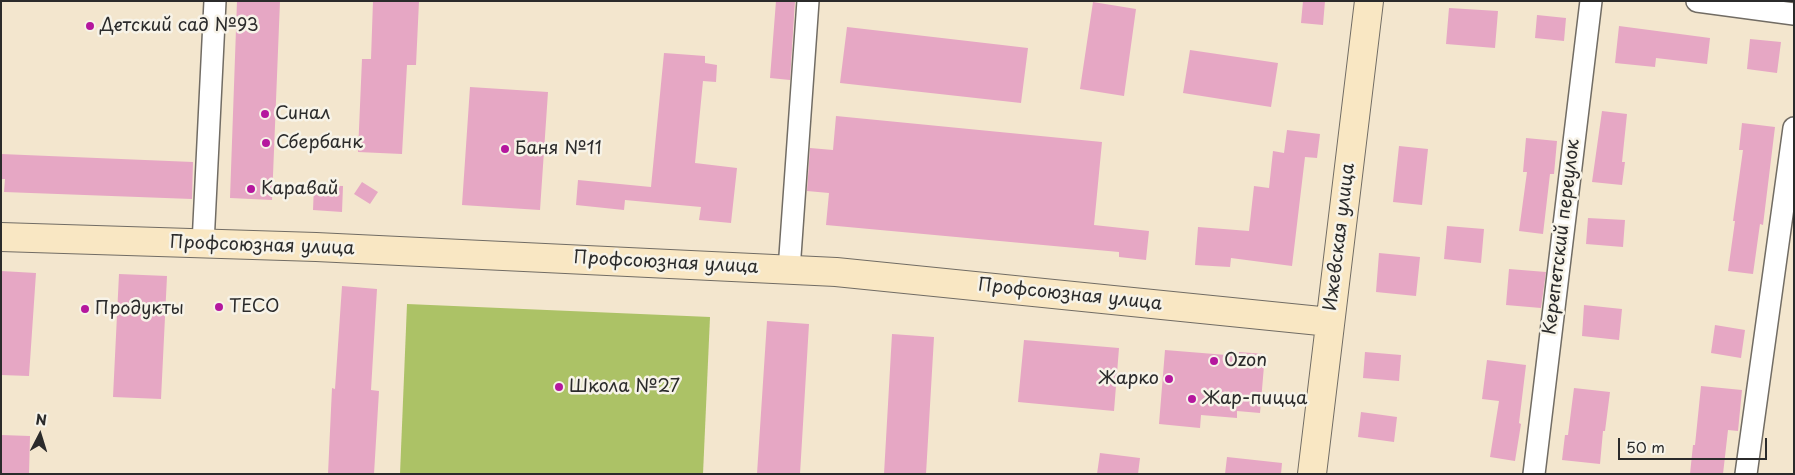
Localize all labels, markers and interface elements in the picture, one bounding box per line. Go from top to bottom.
place label: Детский сад №93 [100,15,259,37]
marker: Детский сад №93 [84,20,96,32]
place label: Синал [275,103,330,125]
marker: Синал [259,108,271,120]
place label: Сбербанк [276,132,363,154]
marker: Сбербанк [260,137,272,149]
place label: Баня №11 [515,138,602,160]
street label: Керепетский переулок [1539,138,1585,336]
marker: Баня №11 [499,143,511,155]
street label: Ижевская улица [1320,162,1360,312]
place label: Каравай [261,178,338,200]
marker: Каравай [245,183,257,195]
street label: Профсоюзная улица [169,232,355,260]
street label: Профсоюзная улица [573,247,759,279]
street label: Профсоюзная улица [977,275,1163,315]
place label: ТЕСО [229,296,279,318]
place label: Продукты [95,298,184,320]
marker: ТЕСО [213,301,225,313]
marker: Продукты [79,303,91,315]
place label: Ozon [1224,350,1267,372]
marker: Ozon [1208,355,1220,367]
place label: Жарко [1098,368,1159,390]
marker: Жарко [1163,373,1175,385]
place label: Школа №27 [569,376,680,398]
marker: Школа №27 [553,381,565,393]
place label: Жар-пицца [1202,388,1307,410]
marker: Жар-пицца [1186,393,1198,405]
text: N [35,409,48,431]
north arrow [15,410,65,460]
scale bar [1620,428,1769,460]
text: 50 m [1626,435,1665,458]

